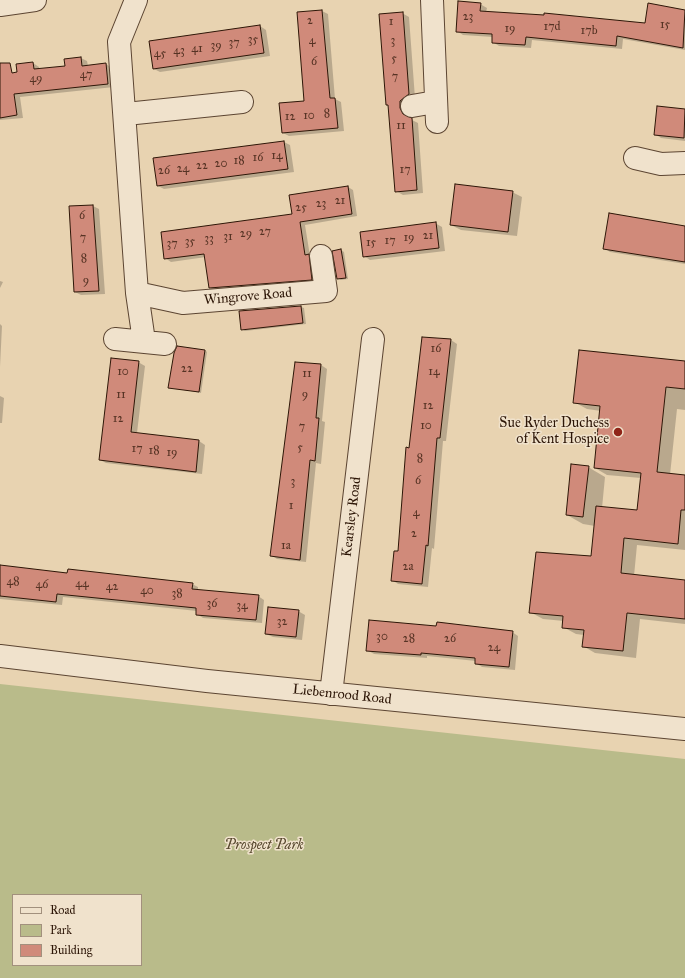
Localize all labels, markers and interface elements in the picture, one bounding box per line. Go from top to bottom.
house number: 23 [463,10,473,24]
house number: 2 [307,14,313,28]
house number: 1 [389,15,393,29]
house number: 15 [660,18,670,32]
house number: 17d [543,20,561,34]
house number: 19 [504,22,516,36]
house number: 17b [581,24,597,38]
house number: 35 [248,33,258,47]
house number: 4 [309,34,315,48]
house number: 3 [391,34,395,48]
house number: 37 [228,36,240,50]
house number: 39 [210,39,222,53]
house number: 41 [191,42,203,56]
house number: 43 [173,44,185,58]
house number: 45 [154,47,166,61]
house number: 5 [391,52,397,66]
house number: 6 [311,55,317,69]
house number: 47 [80,68,92,82]
house number: 7 [392,70,398,84]
house number: 49 [29,72,43,86]
house number: 8 [324,107,330,121]
house number: 10 [303,109,315,123]
house number: 12 [285,110,295,124]
house number: 11 [396,119,406,133]
house number: 14 [271,149,283,163]
house number: 16 [253,151,263,165]
house number: 18 [233,154,245,168]
house number: 20 [215,157,227,171]
house number: 22 [196,159,208,173]
house number: 24 [177,162,189,176]
house number: 17 [399,163,411,177]
house number: 26 [158,164,170,178]
house number: 21 [335,194,345,208]
house number: 23 [316,197,326,211]
house number: 25 [295,201,307,215]
house number: 6 [79,209,85,223]
house number: 27 [259,225,271,239]
house number: 29 [240,227,252,241]
house number: 21 [423,229,433,243]
house number: 31 [223,230,233,244]
house number: 7 [80,231,86,245]
house number: 19 [403,231,415,245]
house number: 33 [204,232,214,246]
house number: 17 [384,234,396,248]
house number: 35 [185,235,195,249]
house number: 15 [366,236,376,250]
house number: 37 [166,237,178,251]
house number: 8 [81,252,87,266]
house number: 9 [83,274,89,288]
street label: Wingrove Road [203,285,293,309]
house number: 16 [431,342,441,356]
house number: 22 [181,362,193,376]
house number: 10 [117,365,129,379]
house number: 14 [428,365,440,379]
house number: 11 [302,367,312,381]
house number: 11 [116,388,126,402]
house number: 9 [302,388,308,402]
house number: 12 [423,399,433,413]
house number: 12 [113,412,123,426]
place label: Sue Ryder Duchess of Kent Hospice [499,416,609,448]
house number: 10 [420,419,432,433]
house number: 7 [299,420,305,434]
marker: Sue Ryder Duchess of Kent Hospice [612,426,624,438]
house number: 5 [297,441,303,455]
house number: 17 [131,442,143,456]
house number: 18 [148,444,160,458]
house number: 19 [166,446,178,460]
house number: 8 [417,452,423,466]
house number: 6 [415,474,421,488]
house number: 3 [291,475,295,489]
street label: Kearsley Road [339,476,365,558]
house number: 1 [289,499,293,513]
house number: 4 [413,506,419,520]
house number: 2 [411,527,417,541]
house number: 1a [281,539,291,553]
house number: 2a [403,560,413,574]
house number: 48 [6,575,20,589]
house number: 44 [75,577,89,591]
house number: 46 [36,578,48,592]
house number: 42 [106,580,118,594]
house number: 40 [140,584,154,598]
house number: 38 [171,587,183,601]
house number: 36 [207,597,217,611]
house number: 34 [236,599,248,613]
house number: 32 [277,615,287,629]
house number: 30 [376,630,388,644]
house number: 28 [403,632,415,646]
house number: 26 [444,632,456,646]
house number: 24 [488,641,500,655]
street label: Liebenrood Road [292,681,392,709]
park label: Prospect Park [224,838,304,854]
legend [12,894,142,966]
text: Road [50,903,76,917]
text: Park [50,923,72,937]
text: Building [50,943,92,957]

